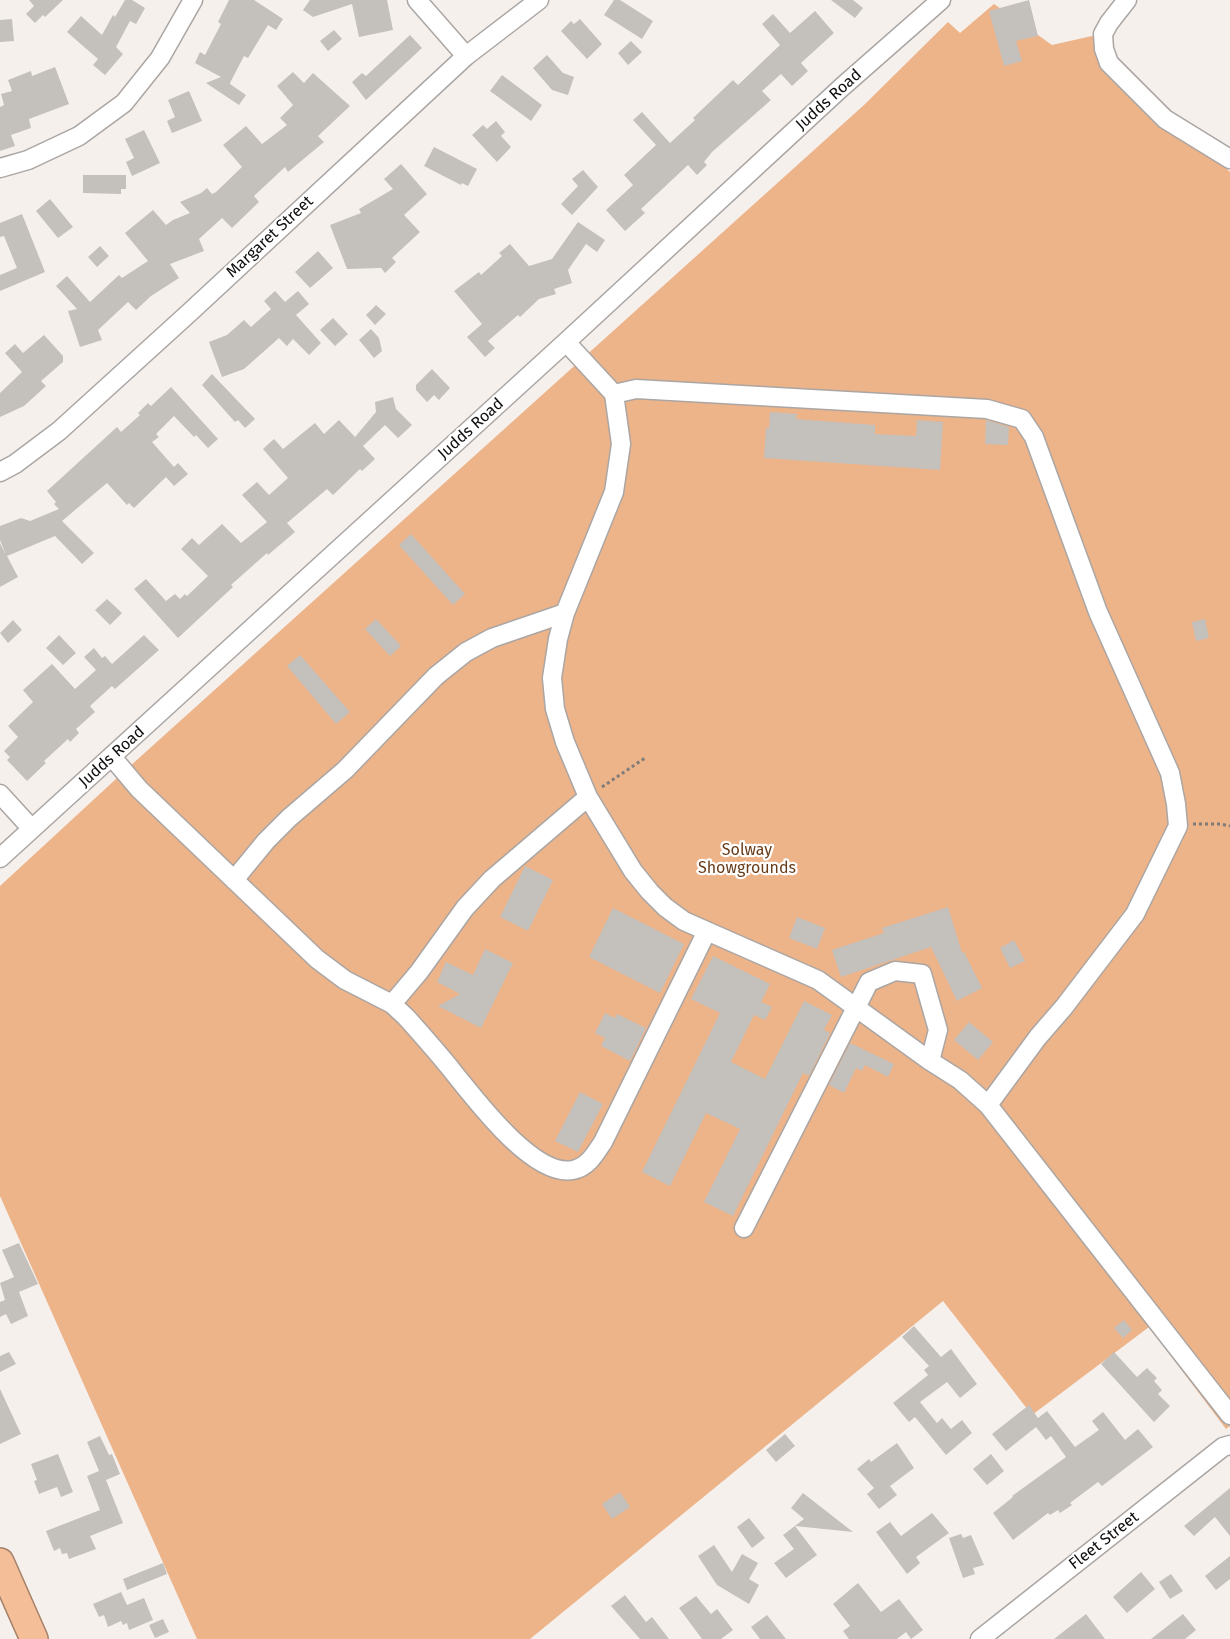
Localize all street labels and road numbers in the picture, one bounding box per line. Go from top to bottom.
street label: Judds Road [792,65,866,135]
street label: Margaret Street [223,192,317,282]
street label: Judds Road [434,394,508,464]
street label: Judds Road [75,722,149,792]
street label: Fleet Street [1065,1508,1143,1574]

